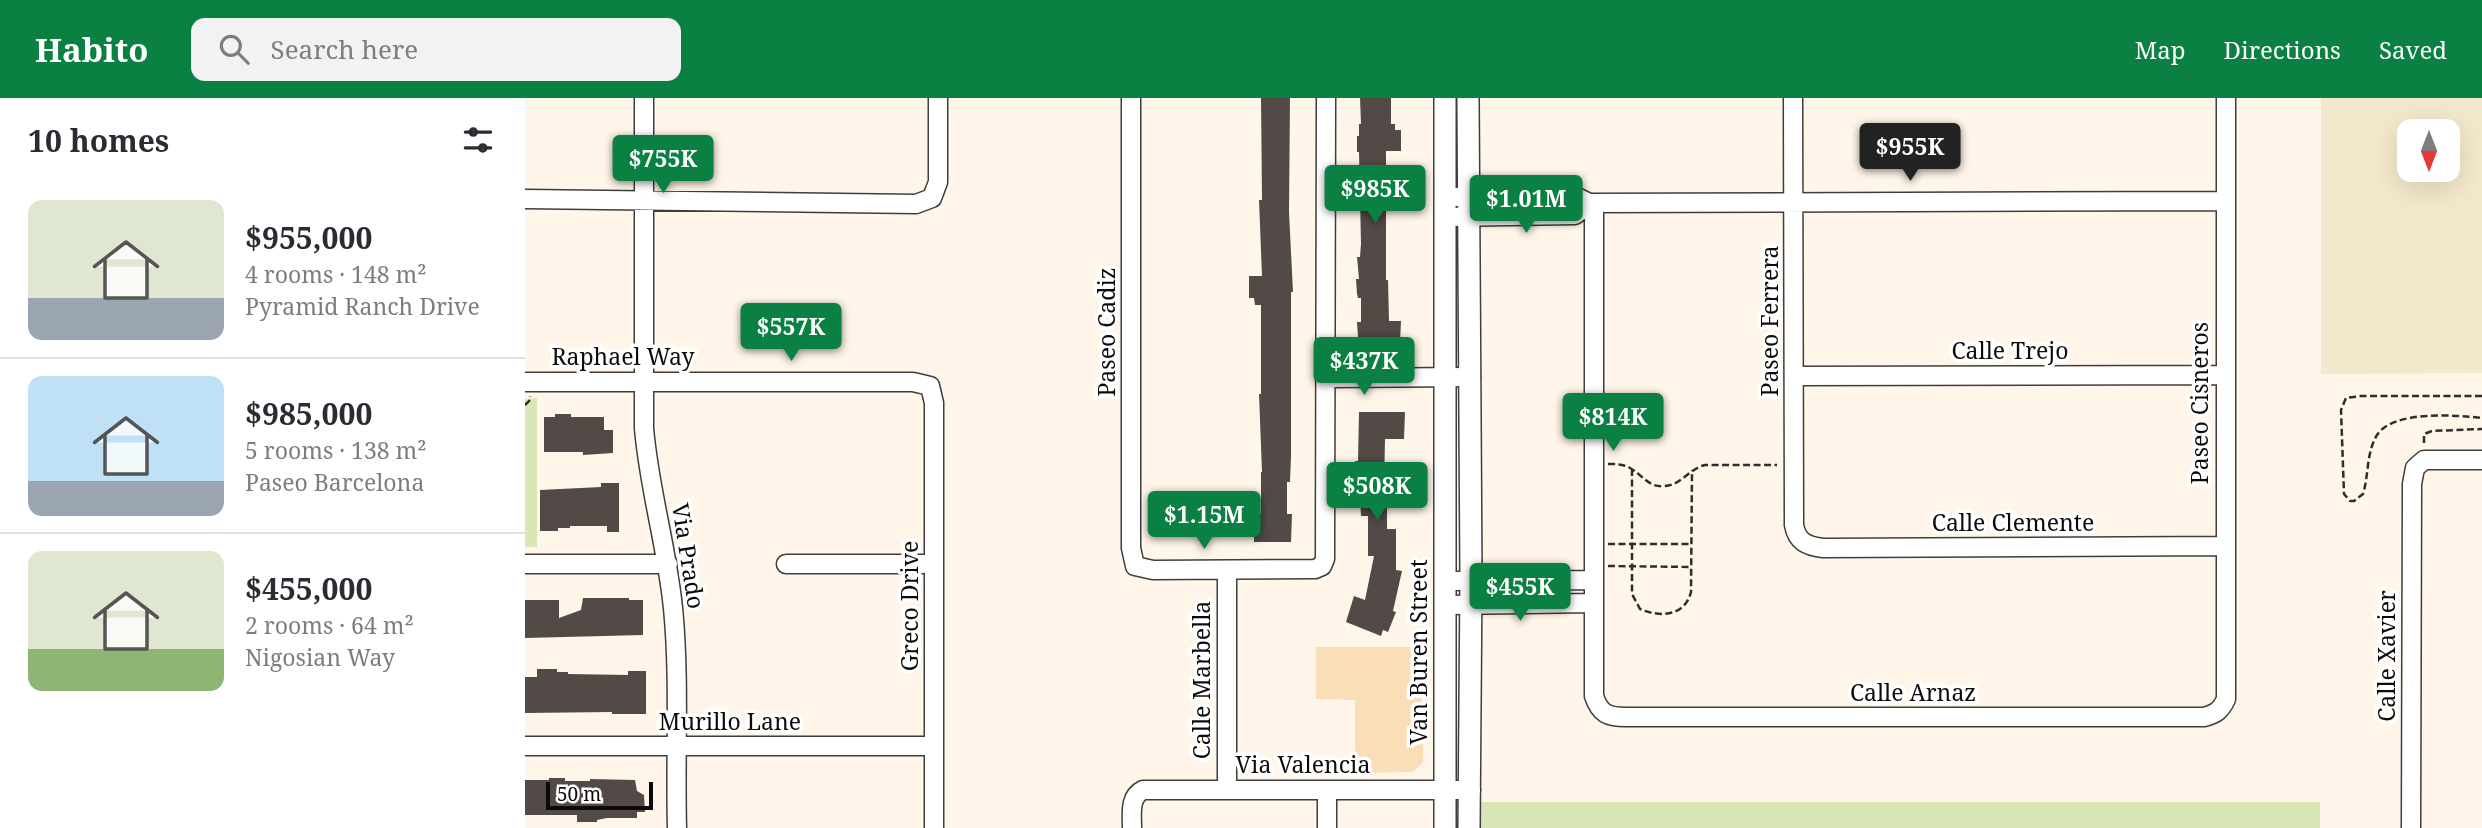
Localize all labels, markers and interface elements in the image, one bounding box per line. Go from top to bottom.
search box [191,18,681,81]
text: Habito [35,27,149,72]
icon: search [215,30,253,68]
text: Search here [271,31,418,67]
text: Map [2135,33,2186,66]
text: Directions [2224,33,2341,66]
text: Saved [2379,33,2447,66]
north arrow [2397,119,2461,182]
map controls [2397,119,2460,182]
text: 10 homes [28,120,169,161]
icon: filters [459,121,497,159]
pin: $955K [1861,123,1959,183]
text: $955K [1876,130,1944,162]
pin: $755K [614,136,712,195]
text: $755K [629,142,697,174]
pin: $985K [1326,166,1424,225]
text: $985K [1341,172,1409,204]
pin: $1.01M [1469,176,1583,235]
text: $1.01M [1486,182,1566,214]
text: $955,000 [245,217,372,258]
icon: home [84,228,168,312]
street label: Paseo Ferrera [1753,245,1785,397]
text: 4 rooms · 148 m² [245,258,427,290]
street label: Paseo Cadiz [1090,267,1122,397]
text: Pyramid Ranch Drive [245,290,480,322]
pin: $557K [742,303,840,363]
text: $557K [757,310,825,342]
street label: Paseo Cisneros [2183,322,2215,484]
street label: Calle Trejo [1951,334,2069,366]
pin: $437K [1315,338,1413,397]
street label: Raphael Way [551,340,695,372]
text: $437K [1330,344,1398,376]
text: $985,000 [245,393,372,434]
pin: $814K [1564,394,1662,453]
text: $814K [1579,400,1647,432]
icon: home [84,404,168,488]
text: 5 rooms · 138 m² [245,434,427,466]
pin: $508K [1328,462,1426,522]
text: Paseo Barcelona [245,466,424,498]
text: $508K [1343,469,1411,501]
pin: $1.15M [1147,491,1261,551]
text: $1.15M [1164,498,1244,530]
street label: Via Prado [665,501,713,611]
street label: Calle Clemente [1932,506,2094,538]
street label: Greco Drive [893,541,925,671]
street label: Van Buren Street [1402,559,1434,745]
pin: $455K [1471,564,1569,623]
text: $455,000 [245,568,372,609]
text: $455K [1486,570,1554,602]
icon: home [84,579,168,663]
street label: Calle Xavier [2370,590,2402,722]
street label: Calle Marbella [1185,601,1217,759]
text: 2 rooms · 64 m² [245,609,414,641]
text: Nigosian Way [245,641,395,673]
street label: Calle Arnaz [1850,676,1976,708]
street label: Murillo Lane [659,705,801,737]
street label: Via Valencia [1236,748,1370,780]
scale bar [546,779,653,811]
text: 50 m [557,781,601,807]

